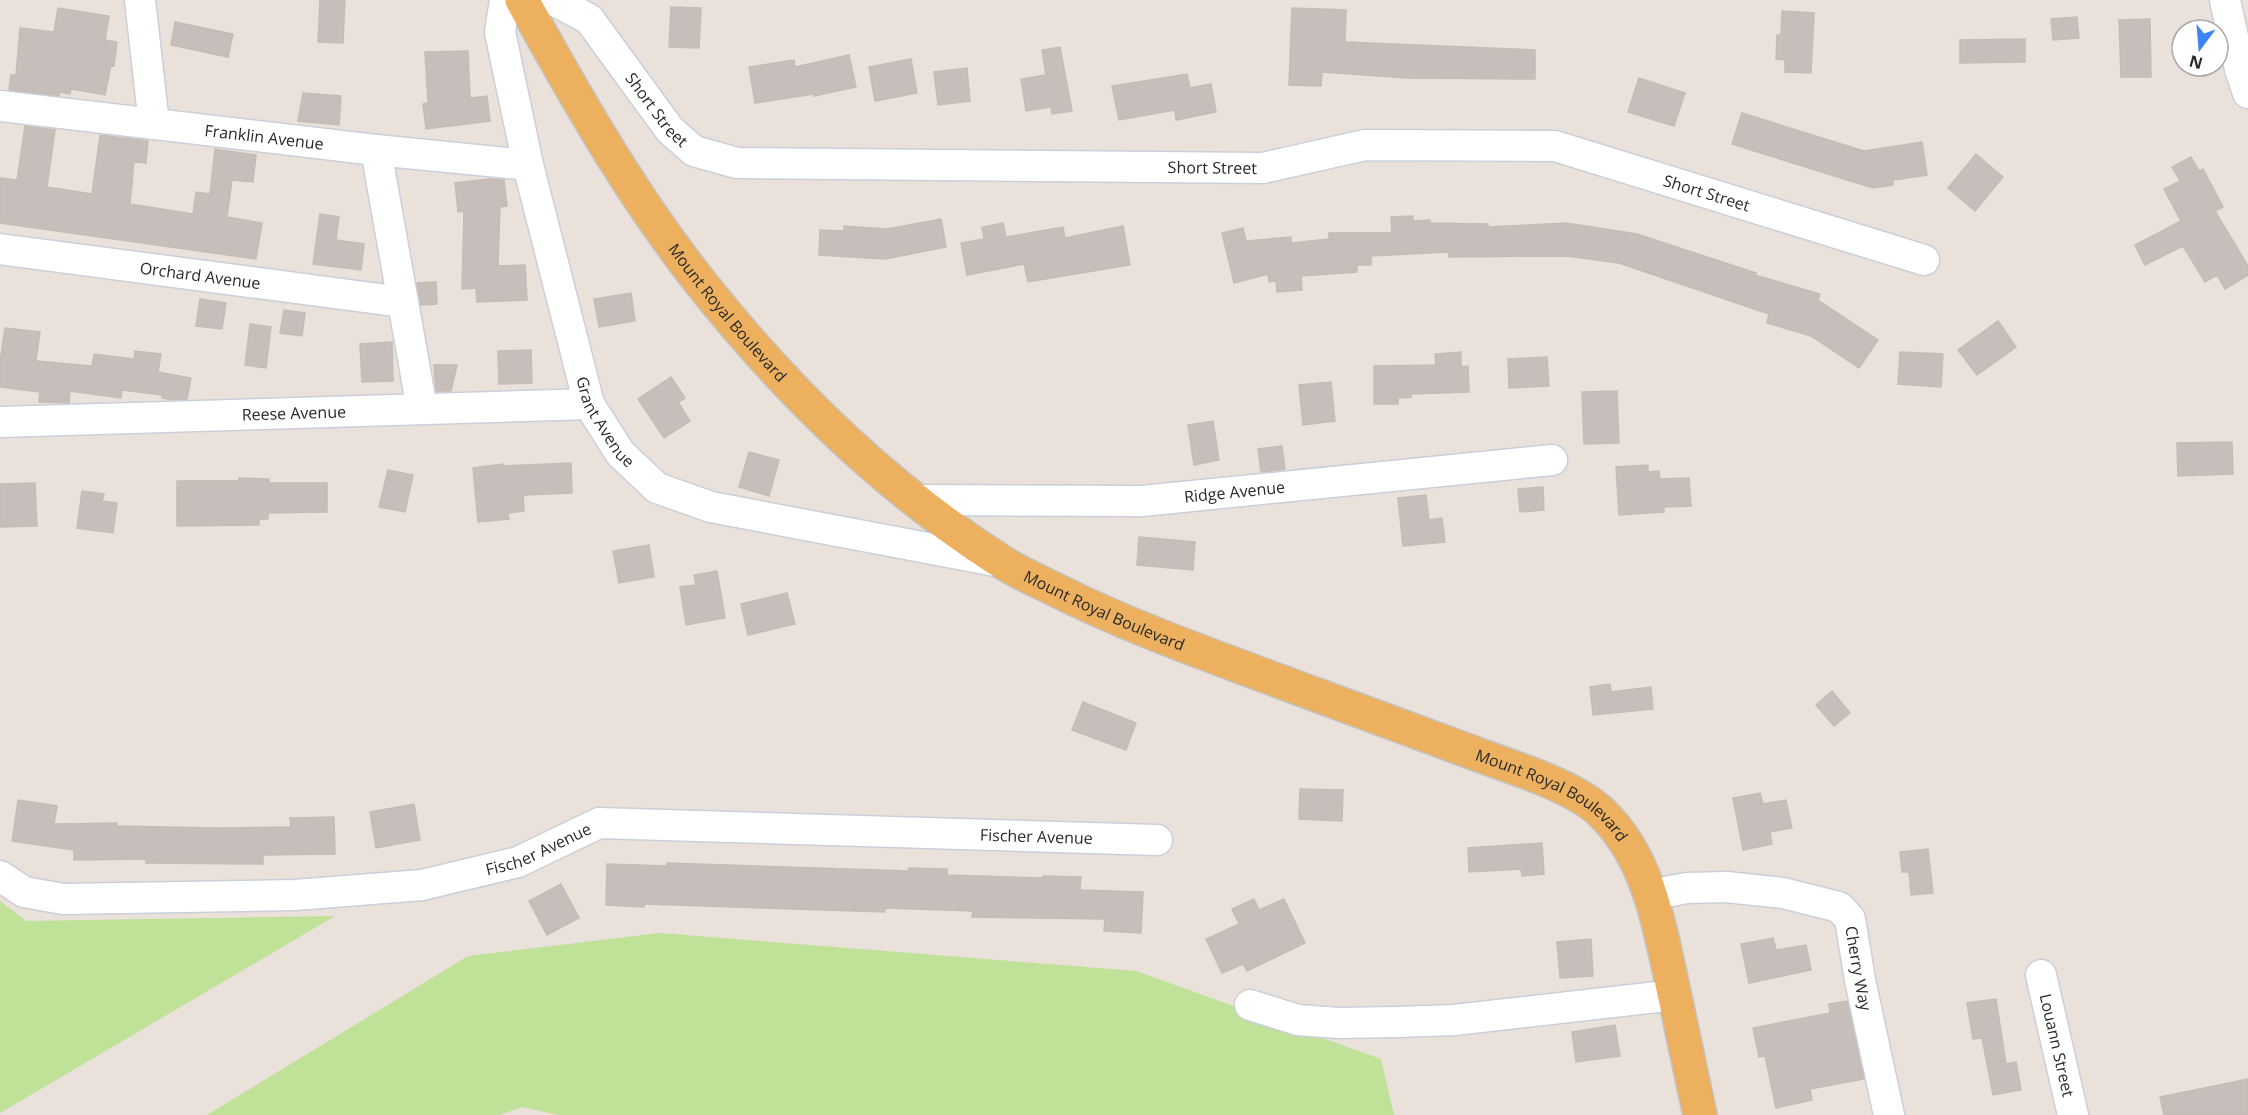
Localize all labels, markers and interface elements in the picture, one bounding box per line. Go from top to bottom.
north arrow [2170,18,2230,78]
text: N [2187,50,2205,75]
street label: Short Street [621,68,693,152]
street label: Franklin Avenue [203,119,325,155]
street label: Short Street [1168,156,1257,179]
street label: Short Street [1661,169,1753,217]
street label: Mount Royal Boulevard [663,239,792,387]
street label: Orchard Avenue [139,257,262,294]
street label: Grant Avenue [571,374,639,472]
street label: Reese Avenue [241,400,346,426]
street label: Ridge Avenue [1183,476,1286,508]
street label: Mount Royal Boulevard [1020,565,1188,656]
street label: Mount Royal Boulevard [1473,744,1633,846]
street label: Fischer Avenue [483,817,595,880]
street label: Fischer Avenue [980,824,1093,849]
street label: Cherry Way [1840,924,1877,1014]
street label: Louann Street [2035,991,2080,1099]

